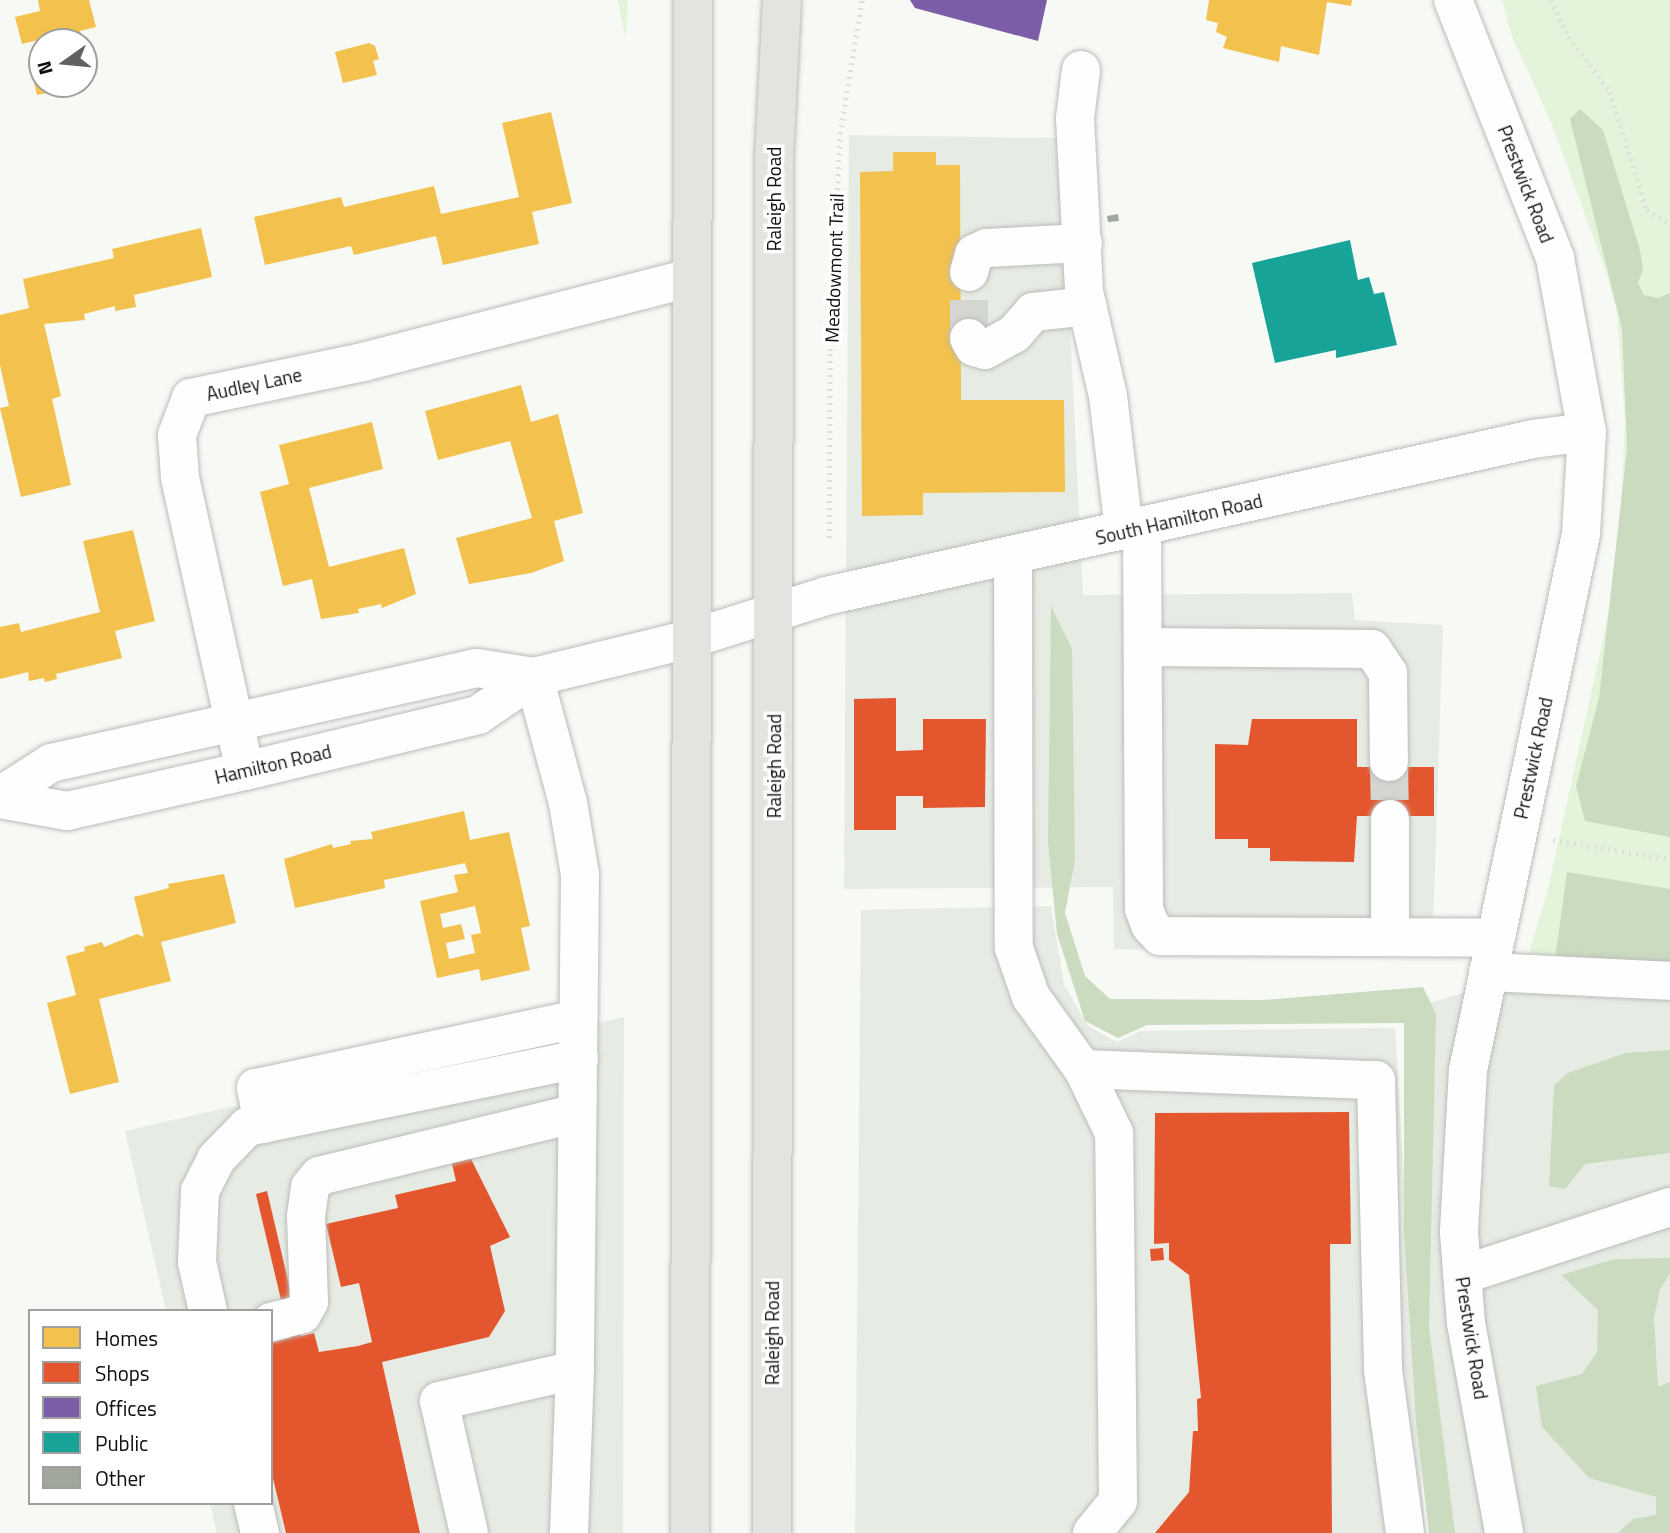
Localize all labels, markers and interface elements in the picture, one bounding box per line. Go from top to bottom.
north arrow [28,28,98,98]
text: N [28,58,60,78]
street label: Prestwick Road [1493,122,1559,246]
street label: Raleigh Road [763,147,785,251]
street label: Meadowmont Trail [820,193,848,343]
street label: Audley Lane [204,363,304,405]
street label: South Hamilton Road [1093,489,1265,549]
street label: Prestwick Road [1509,695,1557,821]
street label: Raleigh Road [763,714,785,818]
street label: Hamilton Road [212,740,334,788]
street label: Prestwick Road [1451,1275,1493,1401]
street label: Raleigh Road [761,1281,783,1385]
legend [28,1309,273,1505]
text: Homes [95,1322,158,1354]
text: Shops [95,1357,150,1389]
text: Offices [95,1392,157,1424]
text: Public [95,1427,148,1459]
text: Other [95,1462,145,1494]

